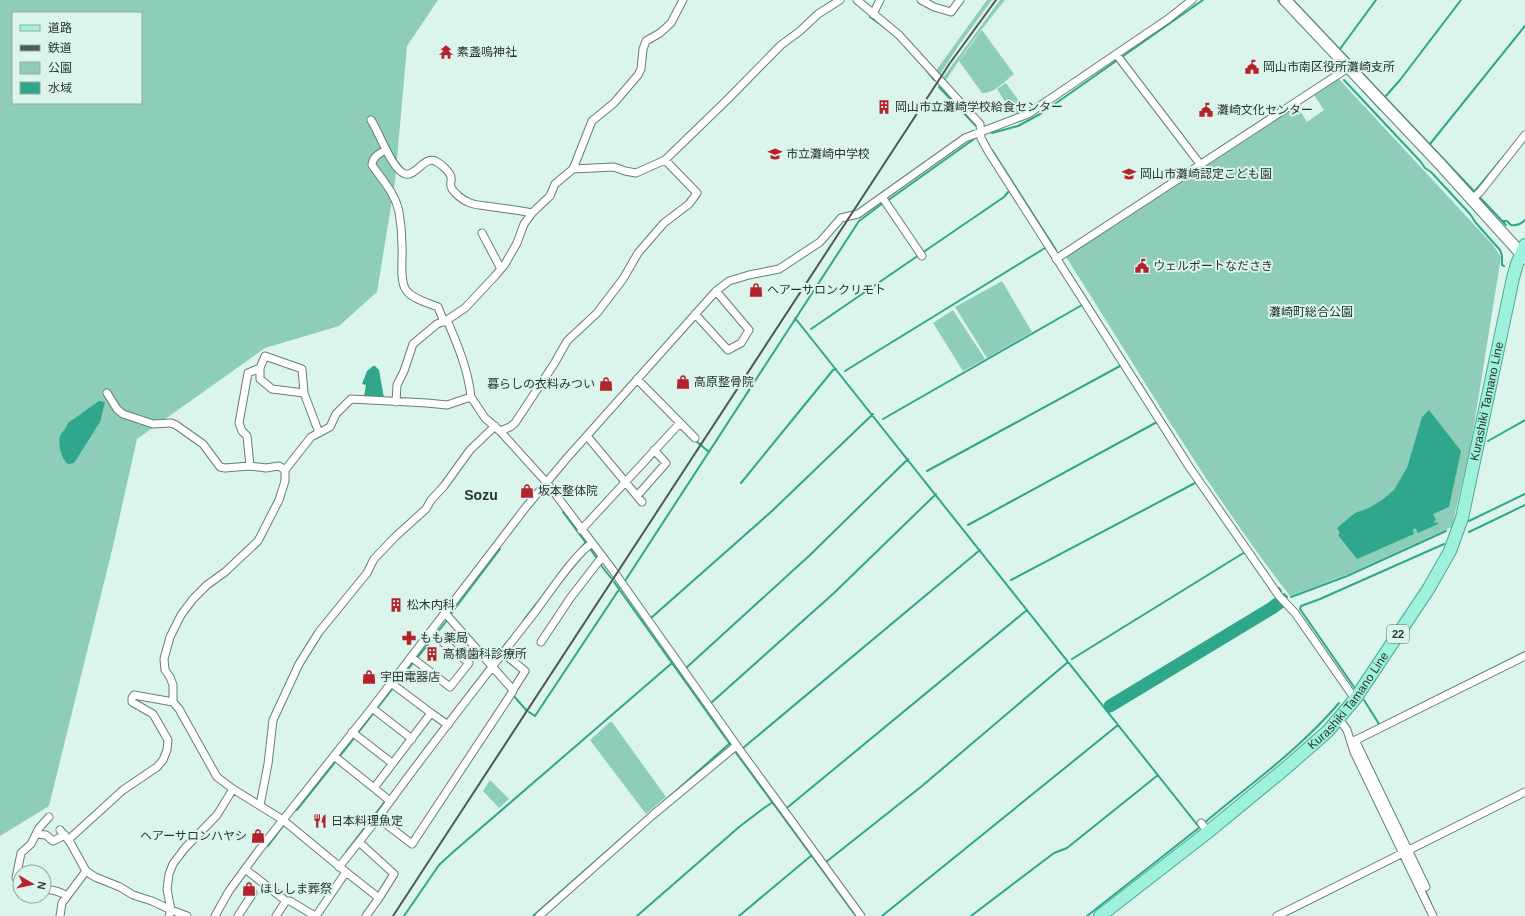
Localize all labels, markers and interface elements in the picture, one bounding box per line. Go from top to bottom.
legend [12,12,142,104]
text: 道路 [48,21,72,35]
text: 鉄道 [48,41,72,55]
temple icon: 素盞嗚神社 [438,44,454,60]
place label: 素盞嗚神社 [457,45,517,59]
public building icon: 岡山市南区役所灘崎支所 [1244,59,1260,75]
place label: 岡山市南区役所灘崎支所 [1263,60,1395,74]
text: 公園 [48,61,72,75]
text: 水域 [48,81,72,95]
building icon: 岡山市立灘崎学校給食センター [876,99,892,115]
place label: 岡山市立灘崎学校給食センター [895,100,1063,114]
public building icon: 灘崎文化センター [1198,102,1214,118]
place label: 灘崎文化センター [1217,103,1313,117]
school or university icon: 市立灘崎中学校 [767,146,783,162]
place label: 市立灘崎中学校 [786,147,870,161]
school or university icon: 岡山市灘崎認定こども園 [1121,166,1137,182]
place label: 岡山市灘崎認定こども園 [1140,167,1272,181]
public building icon: ウェルポートなださき [1134,258,1150,274]
place label: ウェルポートなださき [1153,259,1273,273]
shop icon: ヘアーサロンクリモト [748,282,764,298]
place label: ヘアーサロンクリモト [767,283,886,297]
park label: 灘崎町総合公園 [1269,305,1353,319]
street label: Kurashiki Tamano Line [1467,340,1506,462]
shop icon: 高原整骨院 [675,374,691,390]
place label: 高原整骨院 [694,375,754,389]
shop icon: 暮らしの衣料みつい [598,376,614,392]
place label: 暮らしの衣料みつい [487,377,595,391]
shop icon: 坂本整体院 [519,483,535,499]
place label: 坂本整体院 [538,484,598,498]
district label: Sozu [464,487,498,503]
building icon: 松木内科 [388,597,404,613]
place label: 松木内科 [407,598,455,612]
road number: 22 [1387,625,1409,643]
pharmacy icon: もも薬局 [401,630,417,646]
place label: もも薬局 [420,631,468,645]
building icon: 高橋歯科診療所 [424,646,440,662]
place label: 高橋歯科診療所 [443,647,527,661]
street label: Kurashiki Tamano Line [1305,649,1392,752]
shop icon: 宇田電器店 [361,669,377,685]
place label: 宇田電器店 [380,670,440,684]
restaurant icon: 日本料理魚定 [312,813,328,829]
place label: 日本料理魚定 [331,814,403,828]
shop icon: ヘアーサロンハヤシ [250,828,266,844]
place label: ヘアーサロンハヤシ [140,829,247,843]
north arrow [12,864,52,904]
text: N [35,881,48,890]
shop icon: ほししま葬祭 [241,881,257,897]
place label: ほししま葬祭 [260,882,332,896]

